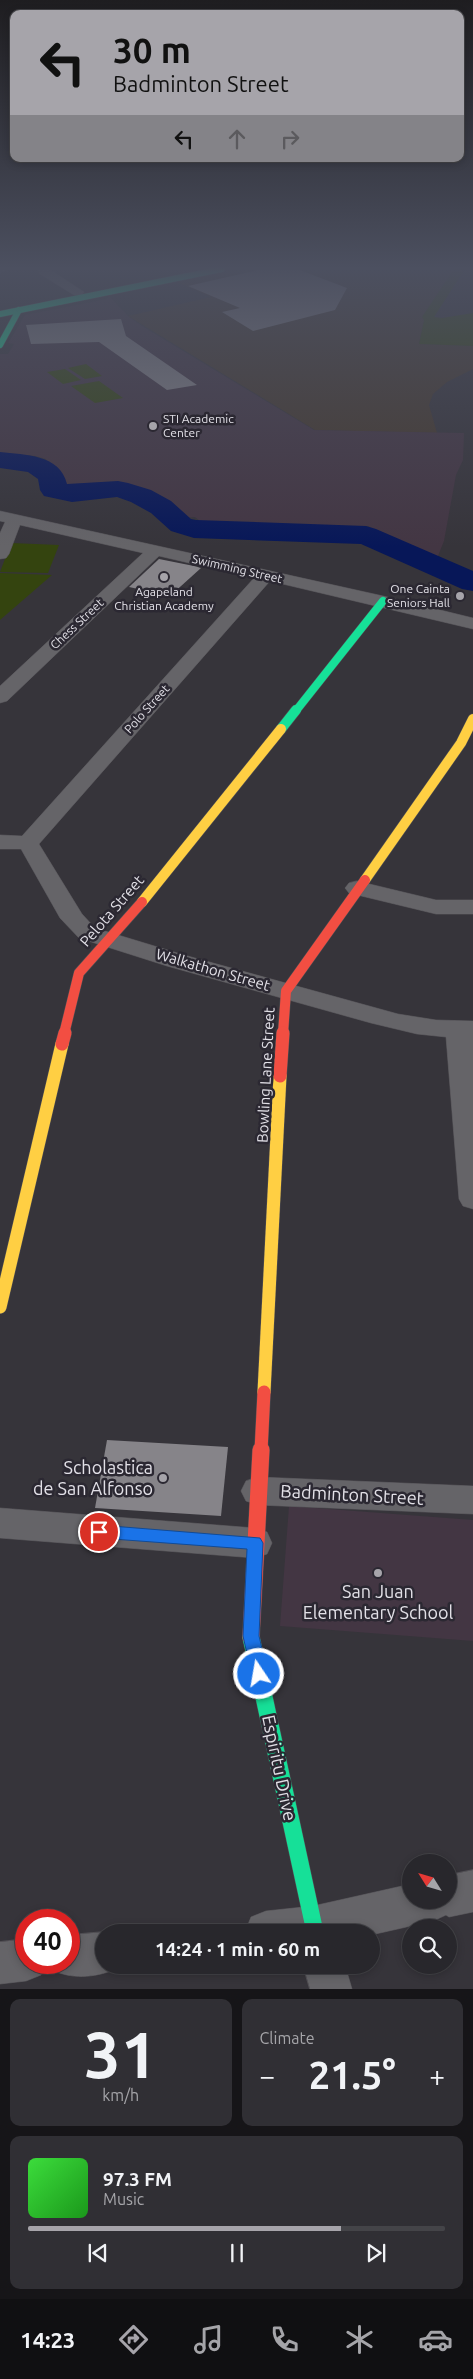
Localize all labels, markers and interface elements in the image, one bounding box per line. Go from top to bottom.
icon: left [30,30,95,95]
text: 30 m [113,30,191,70]
text: Badminton Street [113,71,289,96]
icon: left [170,125,198,153]
icon: ahead [223,125,251,153]
icon: right [276,125,304,153]
place label: STI Academic Center [163,412,234,439]
marker: STI Academic Center [147,420,159,432]
street label: Swimming Street [191,552,284,585]
marker: Agapeland Christian Academy [158,571,170,583]
place label: One Cainta Seniors Hall [387,582,450,609]
place label: Agapeland Christian Academy [114,585,214,612]
marker: One Cainta Seniors Hall [454,590,466,602]
street label: Chess Street [48,596,106,651]
street label: Polo Street [122,682,172,735]
street label: Pelota Street [76,872,147,950]
street label: Walkathon Street [154,945,272,994]
street label: Bowling Lane Street [253,1007,278,1143]
place label: Scholastica de San Alfonso [33,1457,153,1498]
marker: Scholastica de San Alfonso [157,1472,169,1484]
street label: Badminton Street [280,1480,424,1508]
pin [78,1511,120,1553]
icon: arrive [85,1518,113,1546]
marker: San Juan Elementary School [372,1567,384,1579]
place label: San Juan Elementary School [303,1581,454,1622]
position arrow [232,1647,284,1699]
street label: Espiritu Drive [259,1713,301,1823]
north arrow [402,1854,458,1909]
map controls [402,1854,457,1974]
speed limit sign: 40 [15,1909,80,1974]
button: search [402,1919,457,1974]
text: 14:24 · 1 min · 60 m [155,1938,320,1960]
text: 31 [84,2017,157,2090]
text: Climate [260,2029,315,2047]
text: 21.5° [309,2054,396,2096]
text: − [260,2060,275,2091]
text: + [429,2060,445,2091]
text: km/h [102,2086,139,2104]
text: 97.3 FM [103,2168,172,2190]
text: Music [103,2190,144,2208]
icon: previous [84,2239,112,2267]
icon: pause [223,2239,251,2267]
icon: next [362,2239,390,2267]
icon: directions [116,2322,151,2357]
icon: music [191,2322,226,2357]
icon: phone [267,2322,302,2357]
icon: climate [342,2322,377,2357]
icon: car [418,2322,453,2357]
text: 14:23 [20,2327,75,2352]

